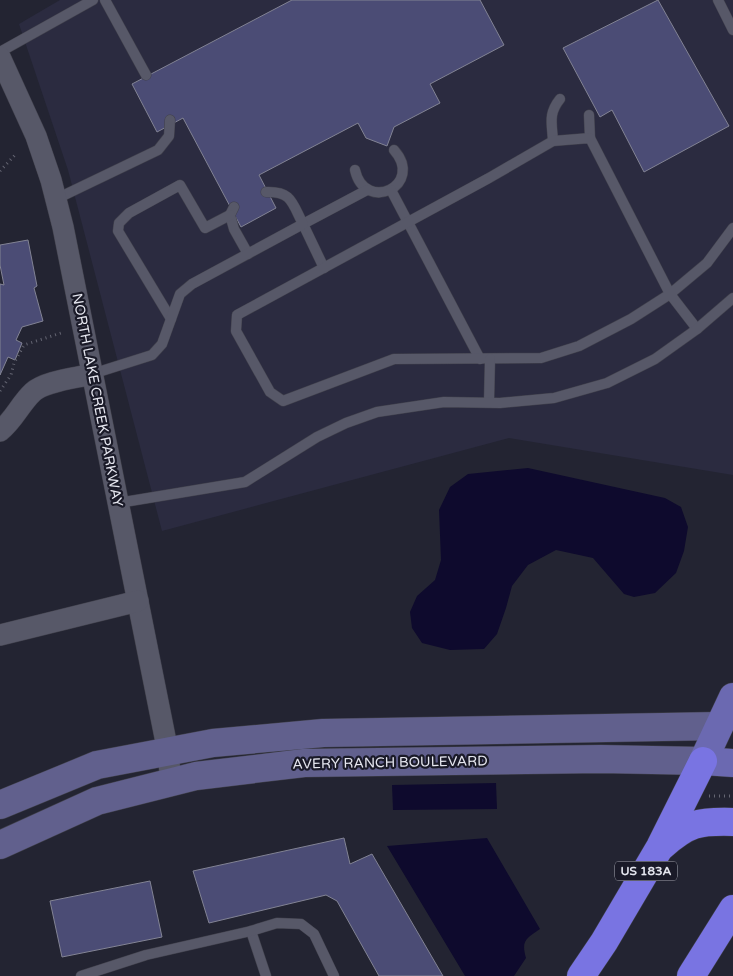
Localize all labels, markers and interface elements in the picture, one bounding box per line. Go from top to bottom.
street label: NORTH LAKE CREEK PARKWAY [68,292,127,508]
street label: AVERY RANCH BOULEVARD [292,752,488,773]
road number: US 183A [615,861,677,880]

